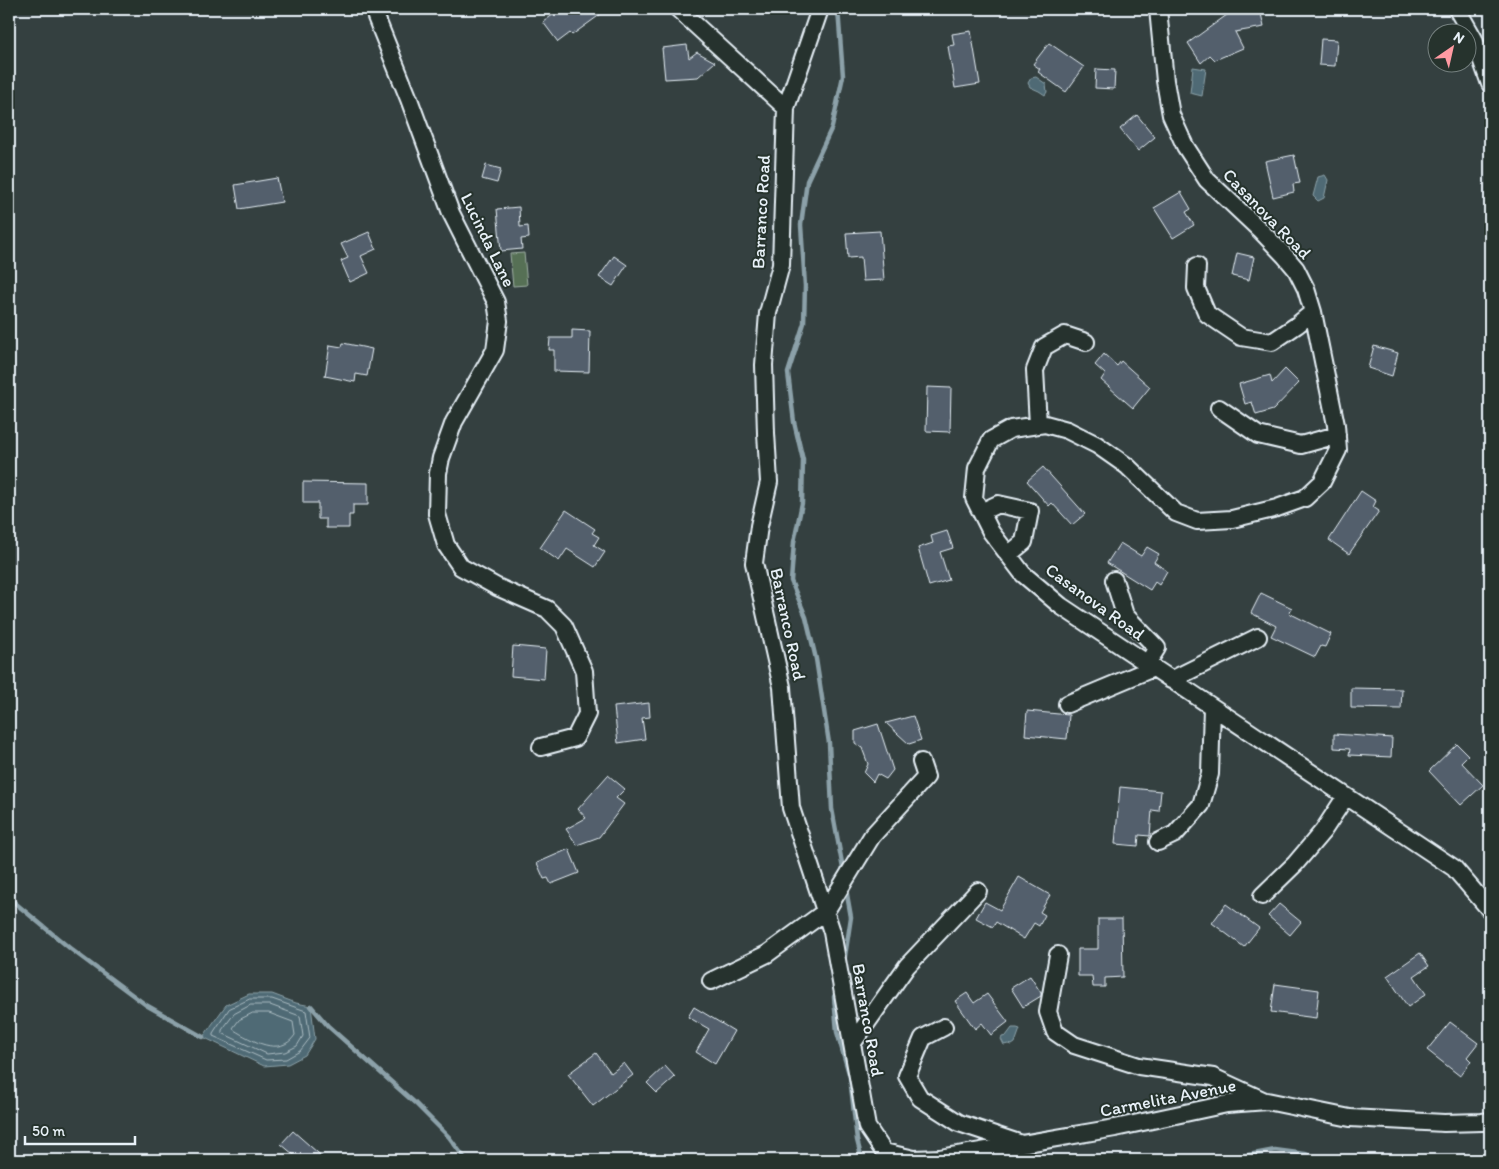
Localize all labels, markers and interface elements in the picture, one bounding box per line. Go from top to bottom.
north arrow [1426,22,1476,72]
text: N [1450,28,1468,47]
street label: Barranco Road [747,154,775,270]
street label: Casanova Road [1218,164,1316,264]
street label: Lucinda Lane [456,189,520,291]
street label: Casanova Road [1041,559,1149,645]
street label: Barranco Road [765,566,811,682]
street label: Barranco Road [847,962,889,1078]
street label: Carmelita Avenue [1098,1074,1238,1122]
scale bar [25,1114,135,1146]
text: 50 m [32,1122,65,1140]

